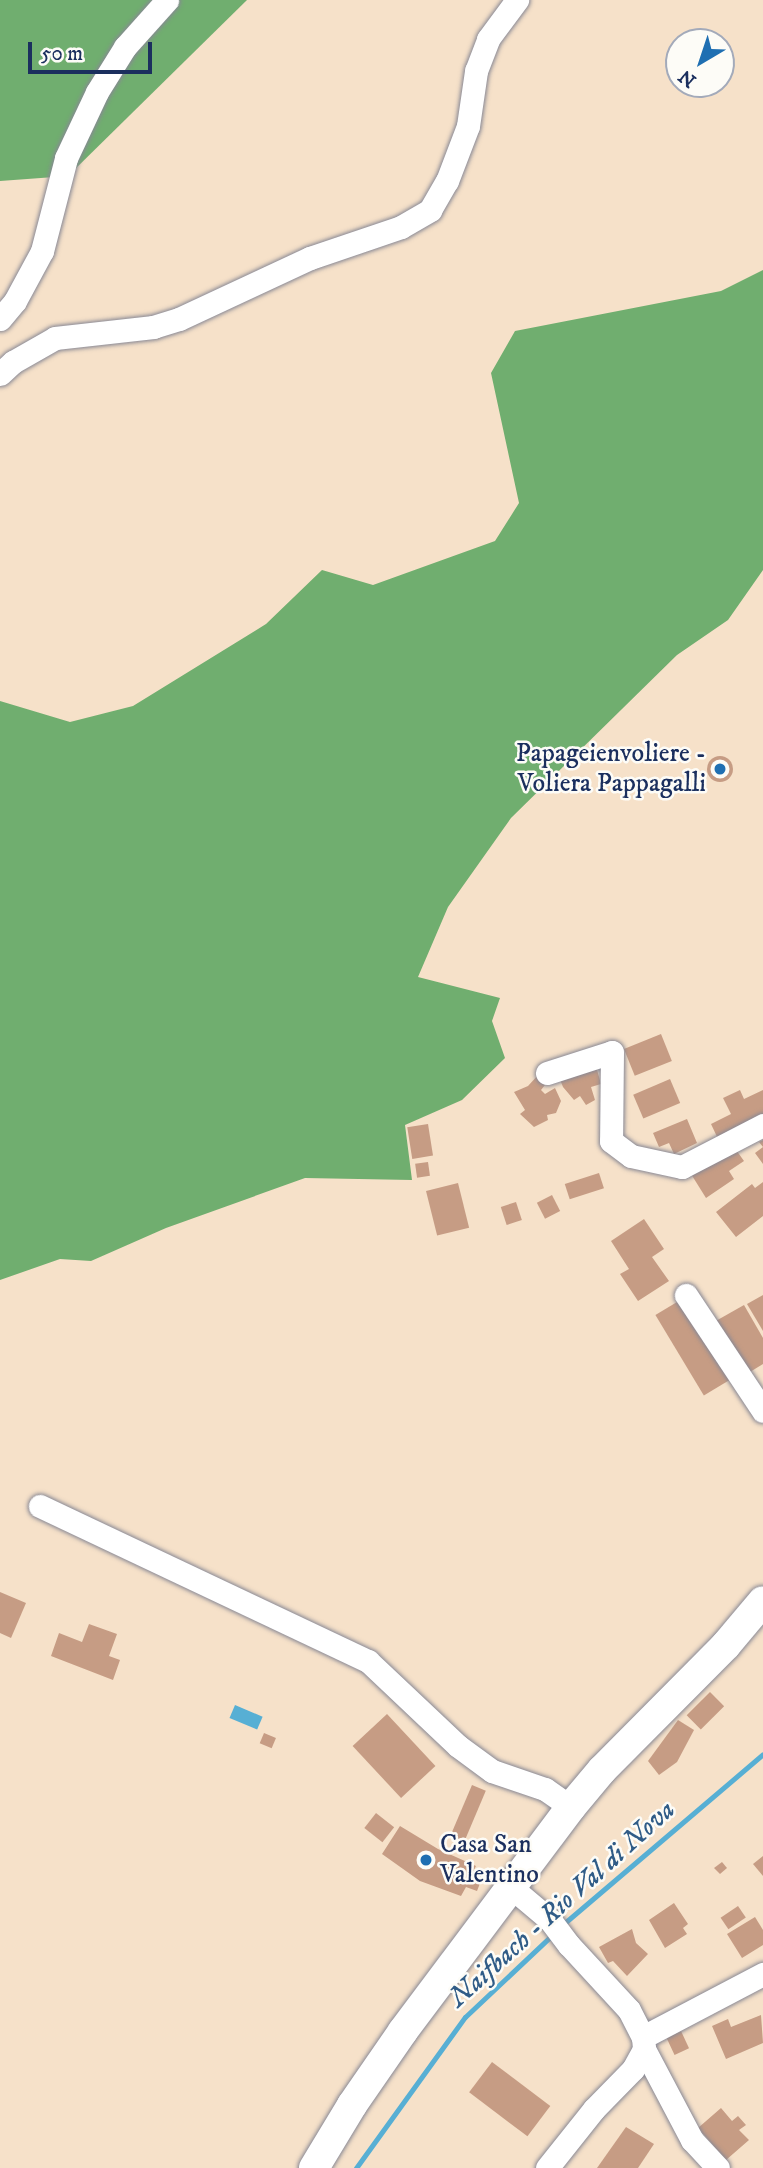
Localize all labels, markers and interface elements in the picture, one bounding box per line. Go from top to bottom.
scale bar [32,28,156,72]
north arrow [665,28,735,98]
text: 50 m [41,41,83,67]
text: N [674,64,701,92]
place label: Papageienvoliere - Voliera Pappagalli [516,738,706,800]
marker: Papageienvoliere - Voliera Pappagalli [712,761,728,777]
water label: Naifbach - Rio Val di Nova [442,1793,682,2015]
place label: Casa San Valentino [440,1829,539,1890]
marker: Casa San Valentino [418,1852,434,1868]

